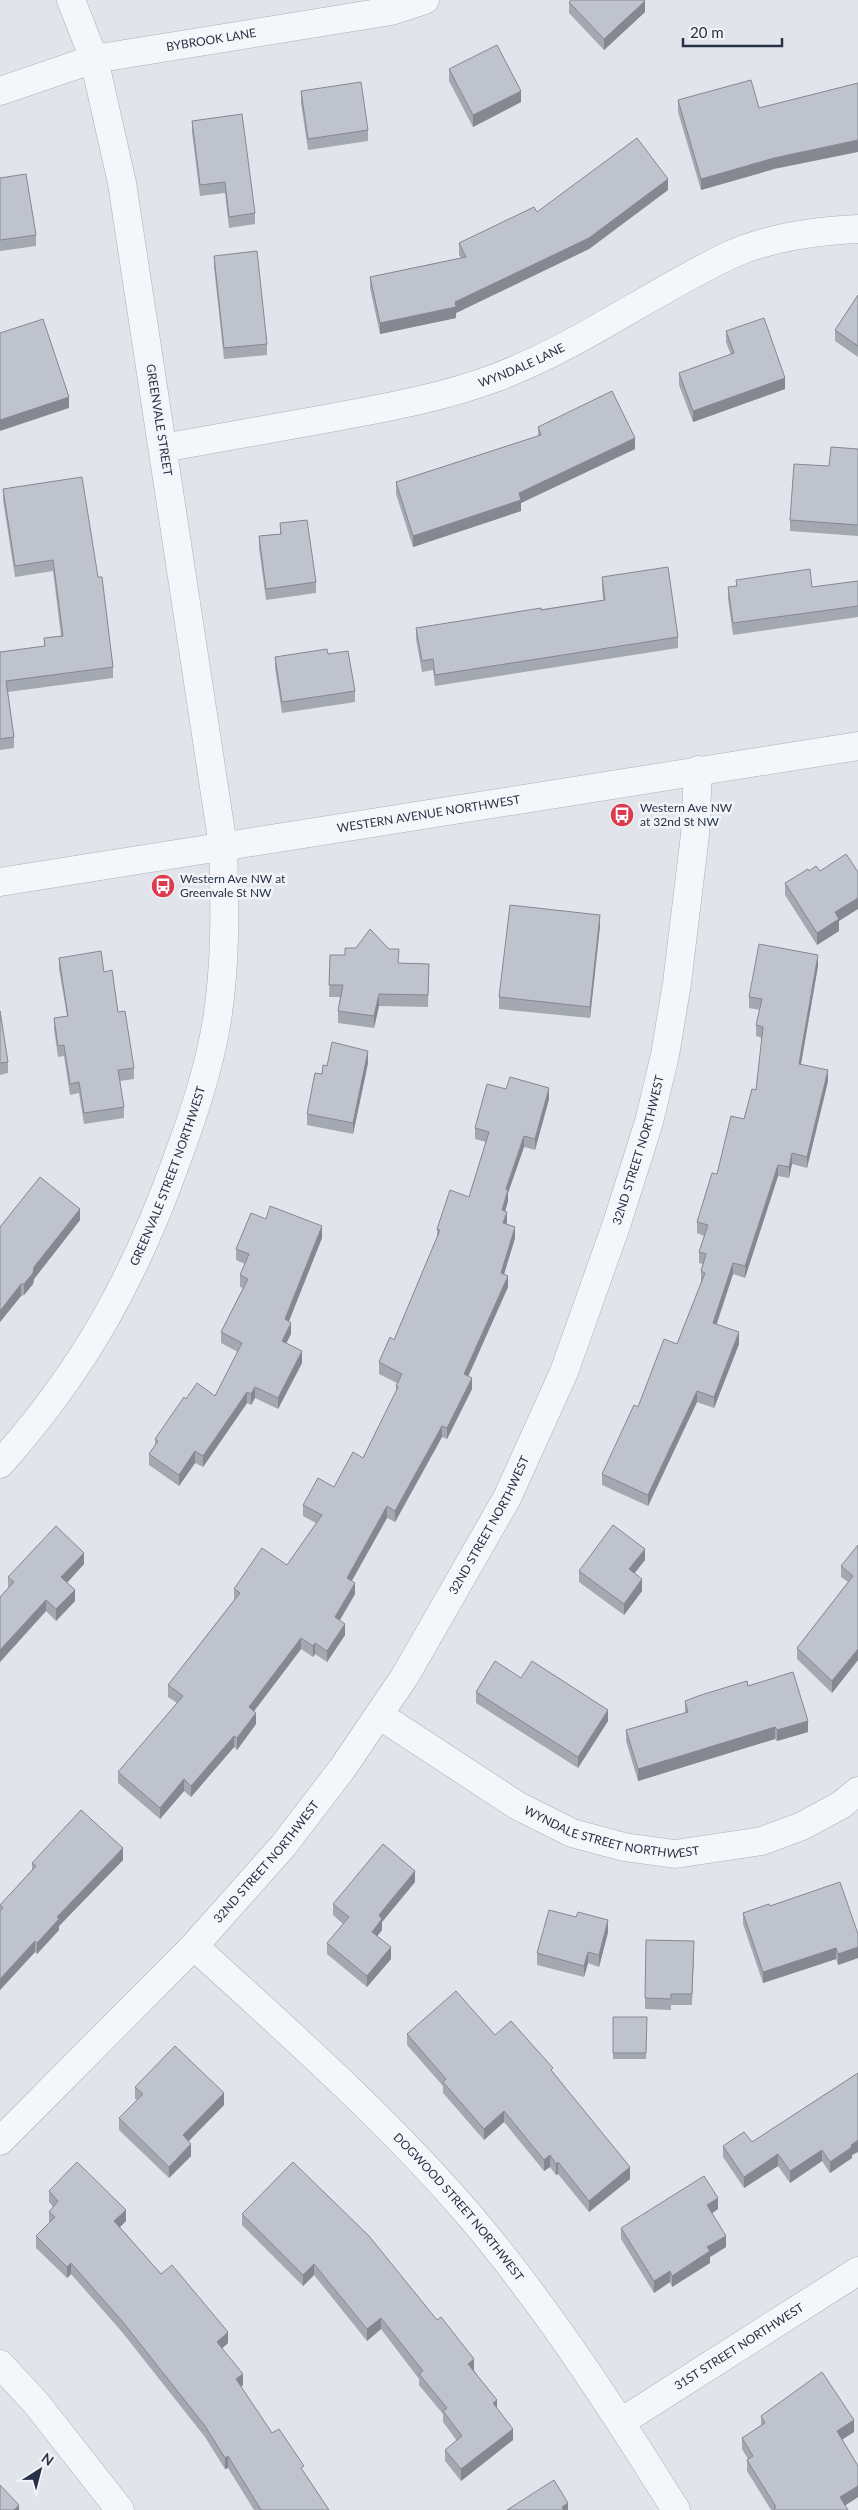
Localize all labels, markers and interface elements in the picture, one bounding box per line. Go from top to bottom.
scale bar [683,15,782,47]
text: 20 m [690,23,724,41]
street label: BYBROOK LANE [165,25,257,54]
street label: WYNDALE LANE [476,340,567,390]
street label: GREENVALE STREET [143,363,176,477]
street label: WESTERN AVENUE NORTHWEST [336,792,521,835]
place label: Western Ave NW at 32nd St NW [640,800,733,829]
bus stop icon: Western Ave NW at 32nd St NW [609,802,635,828]
place label: Western Ave NW at Greenvale St NW [180,871,286,900]
bus stop icon: Western Ave NW at Greenvale St NW [150,873,176,899]
street label: 32ND STREET NORTHWEST [609,1074,667,1227]
street label: GREENVALE STREET NORTHWEST [126,1084,208,1268]
street label: 32ND STREET NORTHWEST [445,1453,532,1597]
street label: 32ND STREET NORTHWEST [210,1798,322,1926]
street label: WYNDALE STREET NORTHWEST [522,1802,700,1862]
street label: DOGWOOD STREET NORTHWEST [390,2130,527,2284]
street label: 31ST STREET NORTHWEST [671,2300,806,2393]
north arrow [15,2445,65,2495]
text: N [39,2449,57,2469]

